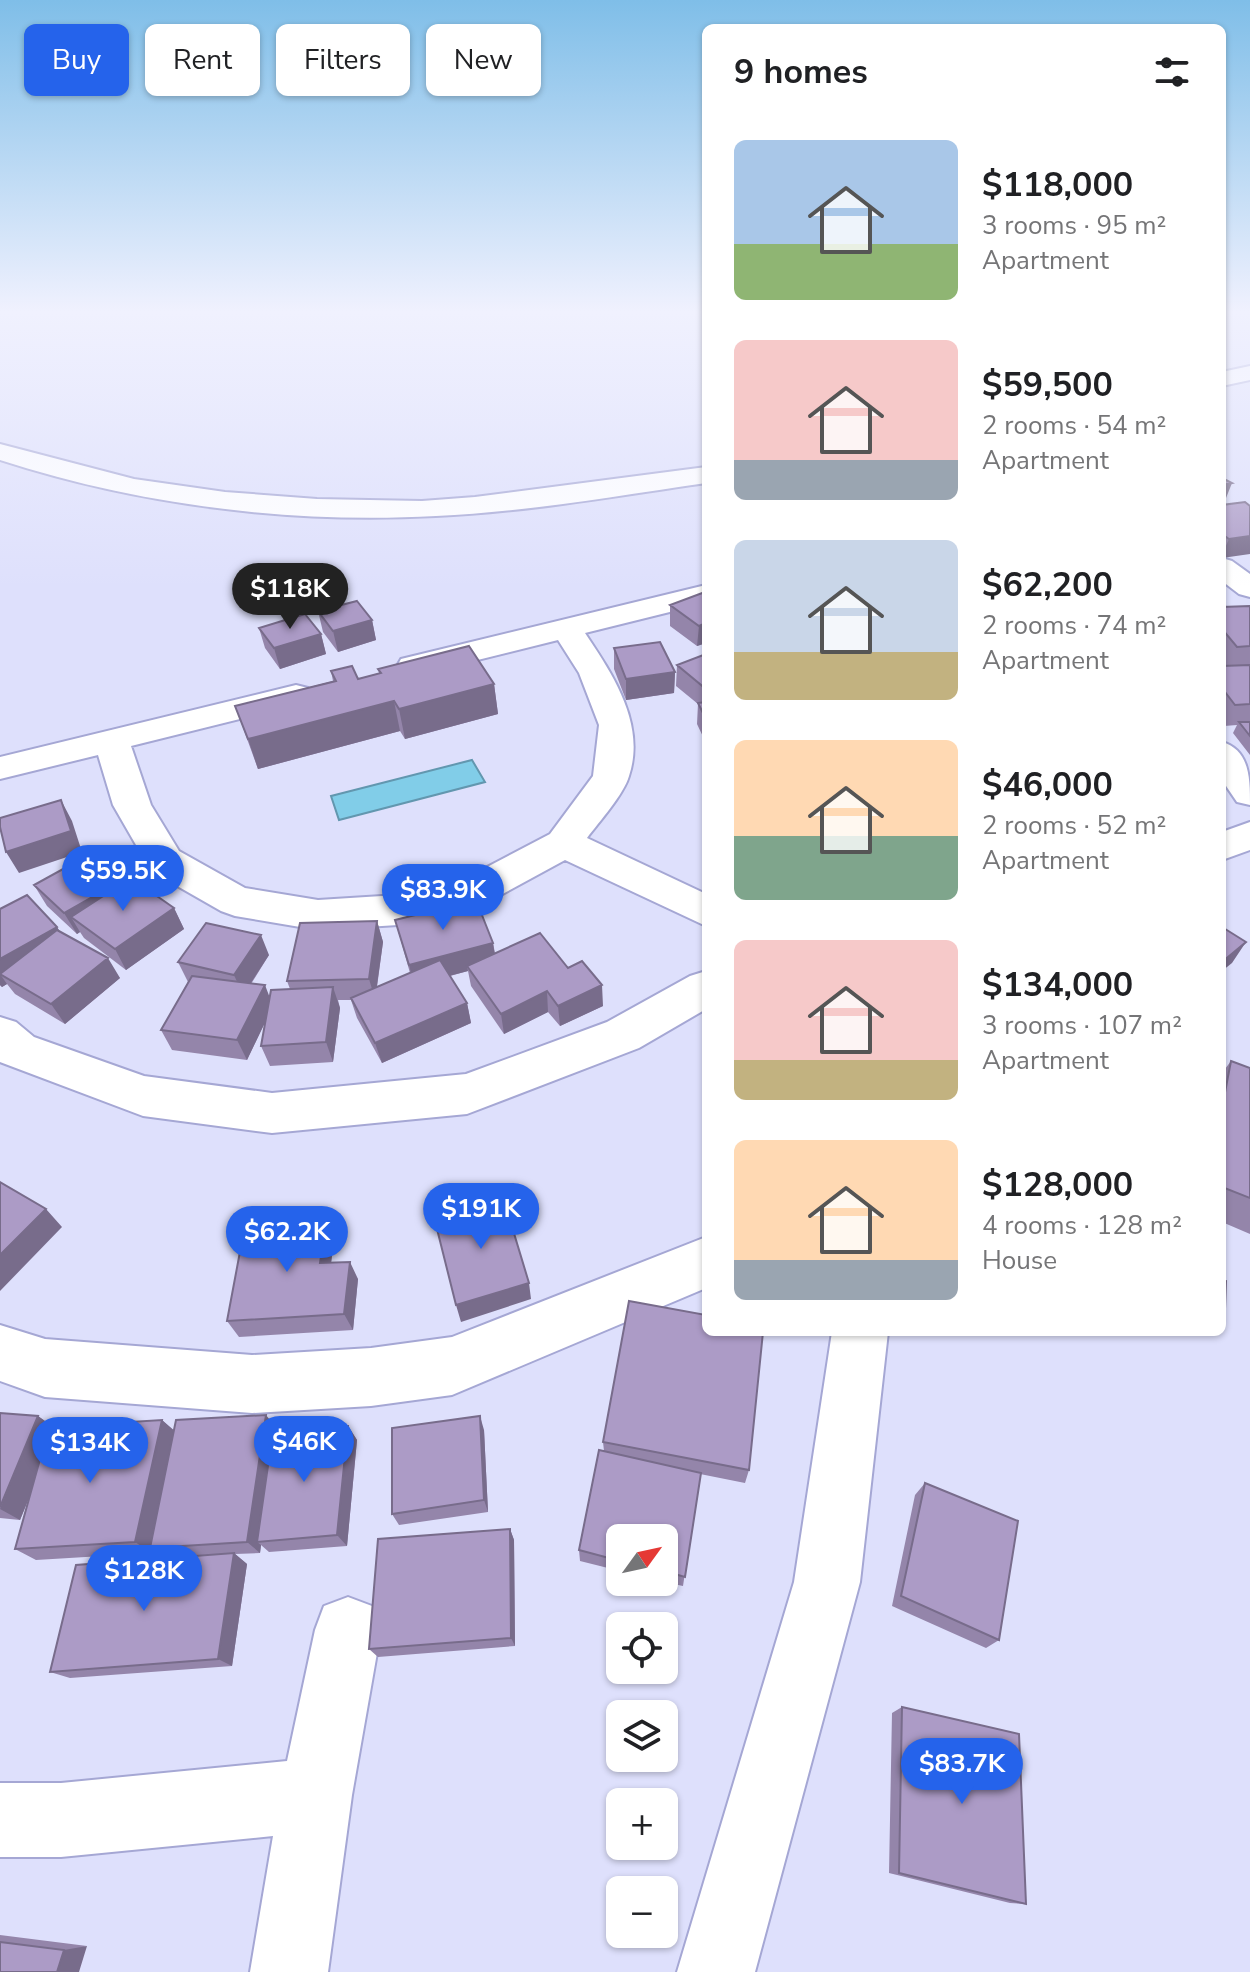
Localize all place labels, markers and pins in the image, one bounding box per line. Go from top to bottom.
pin: $118K [234,563,346,631]
pin: $59.5K [58,845,188,913]
pin: $83.9K [378,864,508,932]
pin: $191K [425,1183,537,1251]
pin: $62.2K [222,1206,352,1274]
pin: $46K [257,1416,351,1484]
pin: $134K [34,1417,146,1485]
pin: $128K [88,1545,200,1613]
pin: $83.7K [897,1738,1027,1806]

